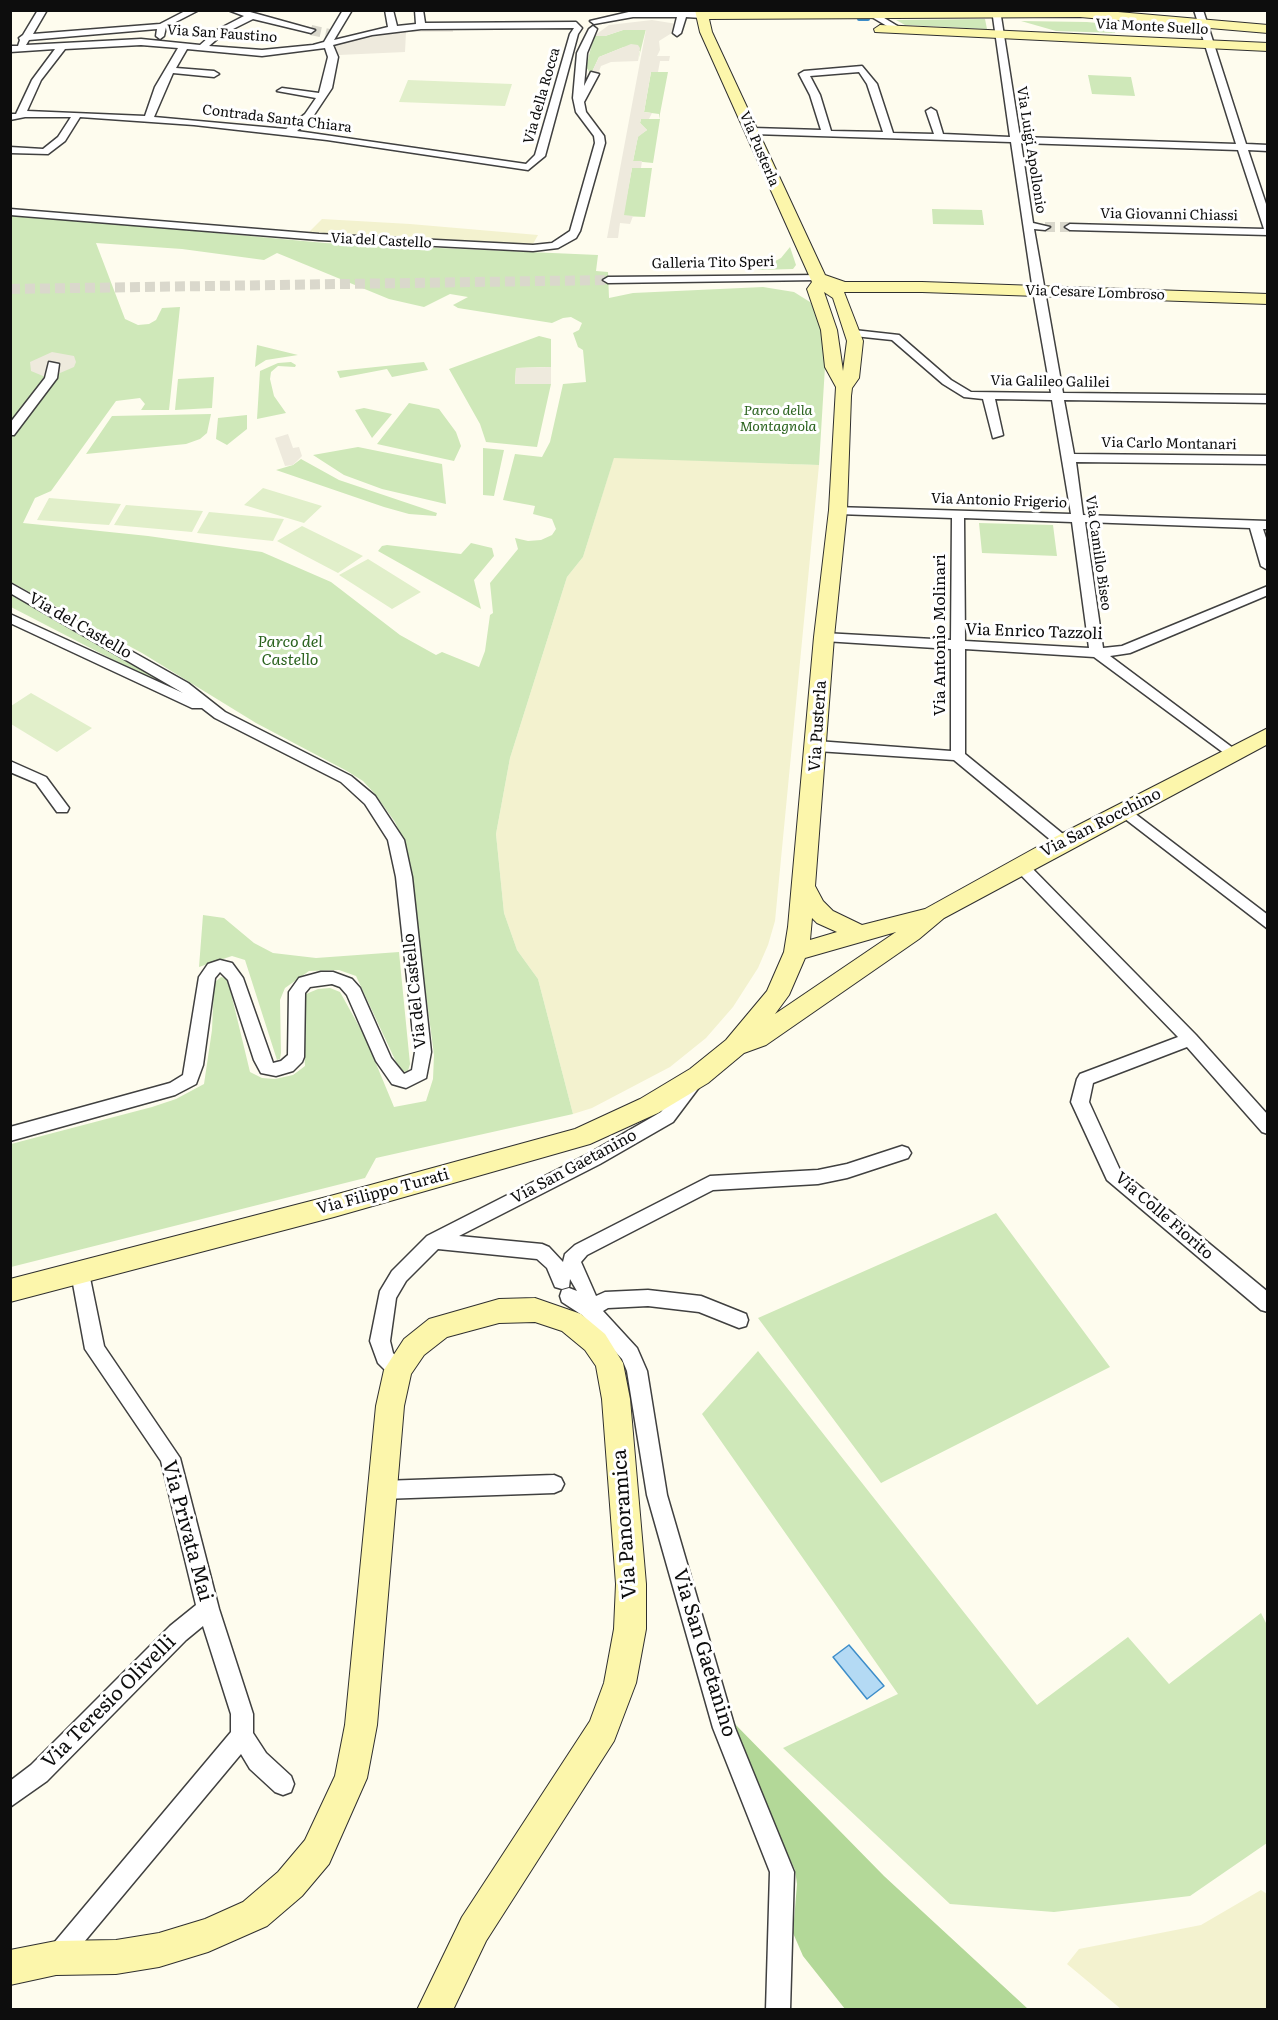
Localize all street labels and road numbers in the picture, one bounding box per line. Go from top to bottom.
street label: Via Monte Suello [1095,16,1209,38]
street label: Via San Faustino [166,22,278,46]
street label: Via della Rocca [520,46,564,146]
street label: Via Luigi Apollonio [1013,85,1049,215]
street label: Contrada Santa Chiara [201,101,353,137]
street label: Via Pusterla [736,109,782,189]
street label: Via Giovanni Chiassi [1100,205,1238,225]
street label: Via del Castello [330,230,432,252]
street label: Galleria Tito Speri [652,254,774,272]
street label: Via Cesare Lombroso [1025,282,1165,304]
street label: Via Galileo Galilei [990,373,1110,391]
street label: Via Carlo Montanari [1101,434,1237,454]
street label: Via Antonio Frigerio [931,490,1067,512]
street label: Via Camillo Biseo [1082,494,1114,612]
street label: Via Antonio Molinari [930,554,950,716]
street label: Via del Castello [25,589,135,663]
street label: Via Enrico Tazzoli [965,620,1103,644]
street label: Via Pusterla [805,680,831,772]
street label: Via San Rocchino [1038,784,1164,862]
street label: Via del Castello [399,932,431,1050]
street label: Via San Gaetanino [508,1126,640,1208]
street label: Via Filippo Turati [315,1165,451,1219]
street label: Via Colle Fiorito [1111,1168,1217,1264]
street label: Via Panoramica [608,1448,642,1600]
street label: Via Privata Mai [157,1458,217,1604]
street label: Via San Gaetanino [667,1566,741,1740]
street label: Via Teresio Olivelli [37,1630,181,1774]

